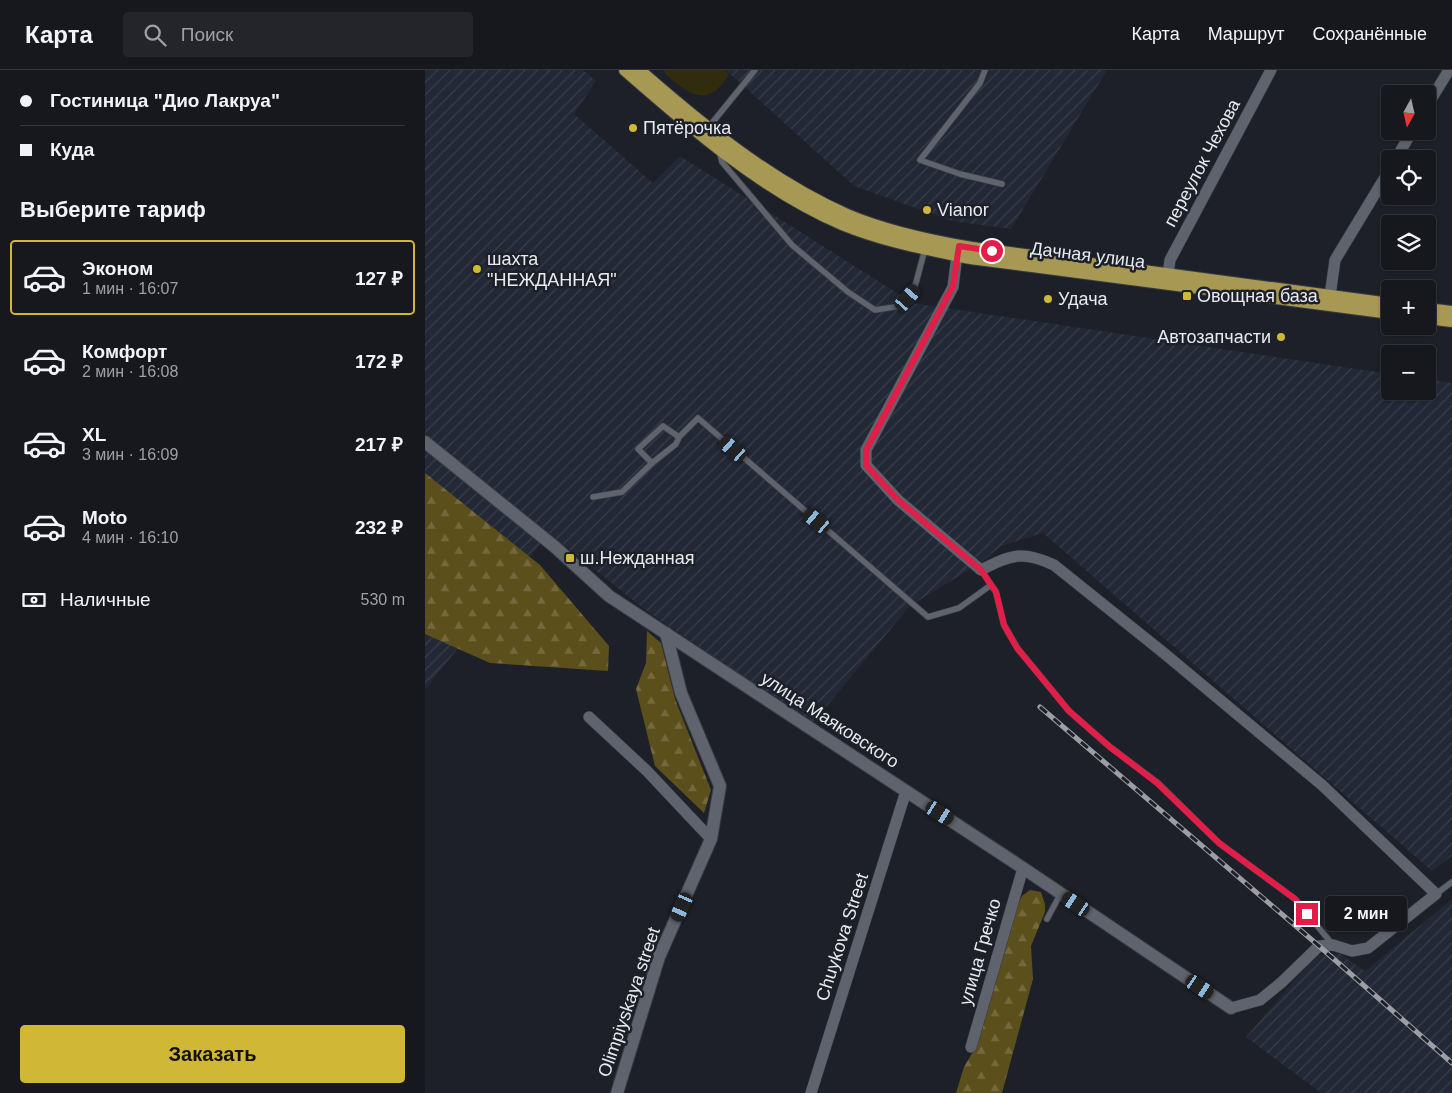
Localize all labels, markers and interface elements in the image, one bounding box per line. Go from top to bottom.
search box [123,12,473,57]
text: Карта [25,21,93,48]
icon: search [141,21,169,49]
text: Поиск [181,24,233,45]
text: Карта [1132,24,1180,44]
text: Маршрут [1208,24,1284,44]
text: Сохранённые [1312,24,1427,44]
north arrow [1381,85,1436,140]
map controls [1381,85,1436,400]
text: Гостиница "Дио Лакруа" [50,90,280,111]
street label: переулок Чехова [1160,95,1245,230]
place label: Пятёрочка [643,118,732,138]
marker: Пятёрочка [627,122,639,134]
text: Куда [50,139,94,160]
button: locate [1381,150,1436,205]
text: Выберите тариф [20,197,206,222]
place label: Vianor [937,200,989,220]
marker: Vianor [921,204,933,216]
button: layers [1381,215,1436,270]
street label: Дачная улица [1030,238,1147,272]
route start [981,240,1003,262]
place label: шахта "НЕЖДАННАЯ" [487,249,617,290]
icon: car [22,255,67,300]
text: Эконом [82,258,153,279]
marker: шахта "НЕЖДАННАЯ" [471,263,483,275]
text: 127 ₽ [355,268,403,289]
text: 1 мин · 16:07 [82,280,178,297]
button: + [1381,280,1436,335]
car [892,282,923,314]
place label: Овощная база [1197,286,1319,306]
place label: Удача [1058,289,1109,309]
marker: Овощная база [1181,290,1193,302]
marker: Удача [1042,293,1054,305]
place label: Автозапчасти [1157,327,1271,347]
marker: Автозапчасти [1275,331,1287,343]
icon: car [22,338,67,383]
text: Комфорт [82,341,167,362]
button: − [1381,345,1436,400]
text: 172 ₽ [355,351,403,372]
text: 2 мин · 16:08 [82,363,178,380]
icon: car [22,421,67,466]
text: XL [82,424,106,445]
car [716,433,749,465]
text: 217 ₽ [355,434,403,455]
text: 3 мин · 16:09 [82,446,178,463]
icon: car [22,504,67,549]
car [800,506,833,536]
text: Moto [82,507,127,528]
text: 232 ₽ [355,517,403,538]
text: 4 мин · 16:10 [82,529,178,546]
place label: ш.Нежданная [580,548,694,568]
marker: ш.Нежданная [564,552,576,564]
icon: cash [20,586,48,614]
text: Наличные [60,589,151,610]
text: 530 m [361,591,405,608]
street label: улица Маяковского [757,668,903,772]
car [923,799,956,827]
street label: Chuykova Street [812,871,872,1003]
car [1059,889,1092,919]
car [669,890,694,924]
street label: улица Гречко [955,896,1005,1008]
callout: 2 мин [1325,896,1407,932]
route end [1296,903,1318,925]
text: 2 мин [1344,905,1388,922]
street label: Olimpiyskaya street [594,924,664,1080]
car [1183,972,1216,1002]
button: Заказать [20,1025,405,1083]

